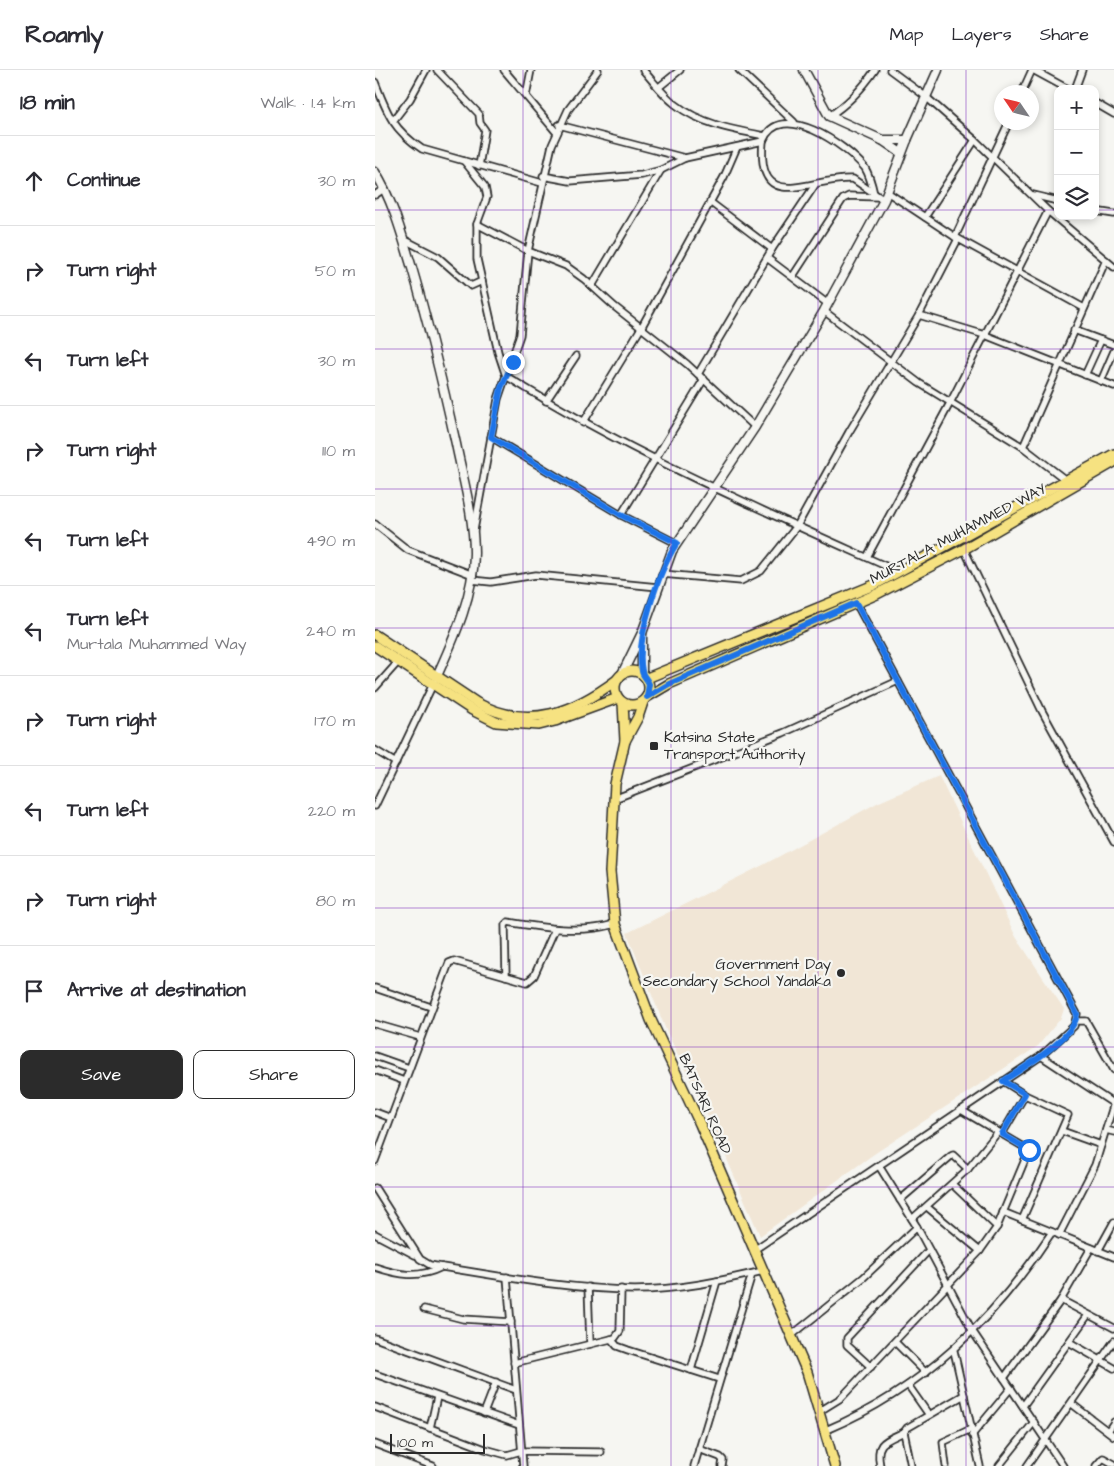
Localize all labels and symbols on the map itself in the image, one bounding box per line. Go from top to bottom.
north arrow [994,85,1039,130]
route end [502,351,525,374]
street label: MURTALA MUHAMMED WAY [866,478,1050,590]
place label: Katsina State Transport Authority [664,727,805,766]
marker: Katsina State Transport Authority [648,740,660,752]
place label: Government Day Secondary School Yandaka [643,954,831,993]
marker: Government Day Secondary School Yandaka [835,967,847,979]
street label: BATSARI ROAD [673,1050,737,1158]
route start [1018,1139,1041,1162]
scale bar [390,1431,485,1454]

